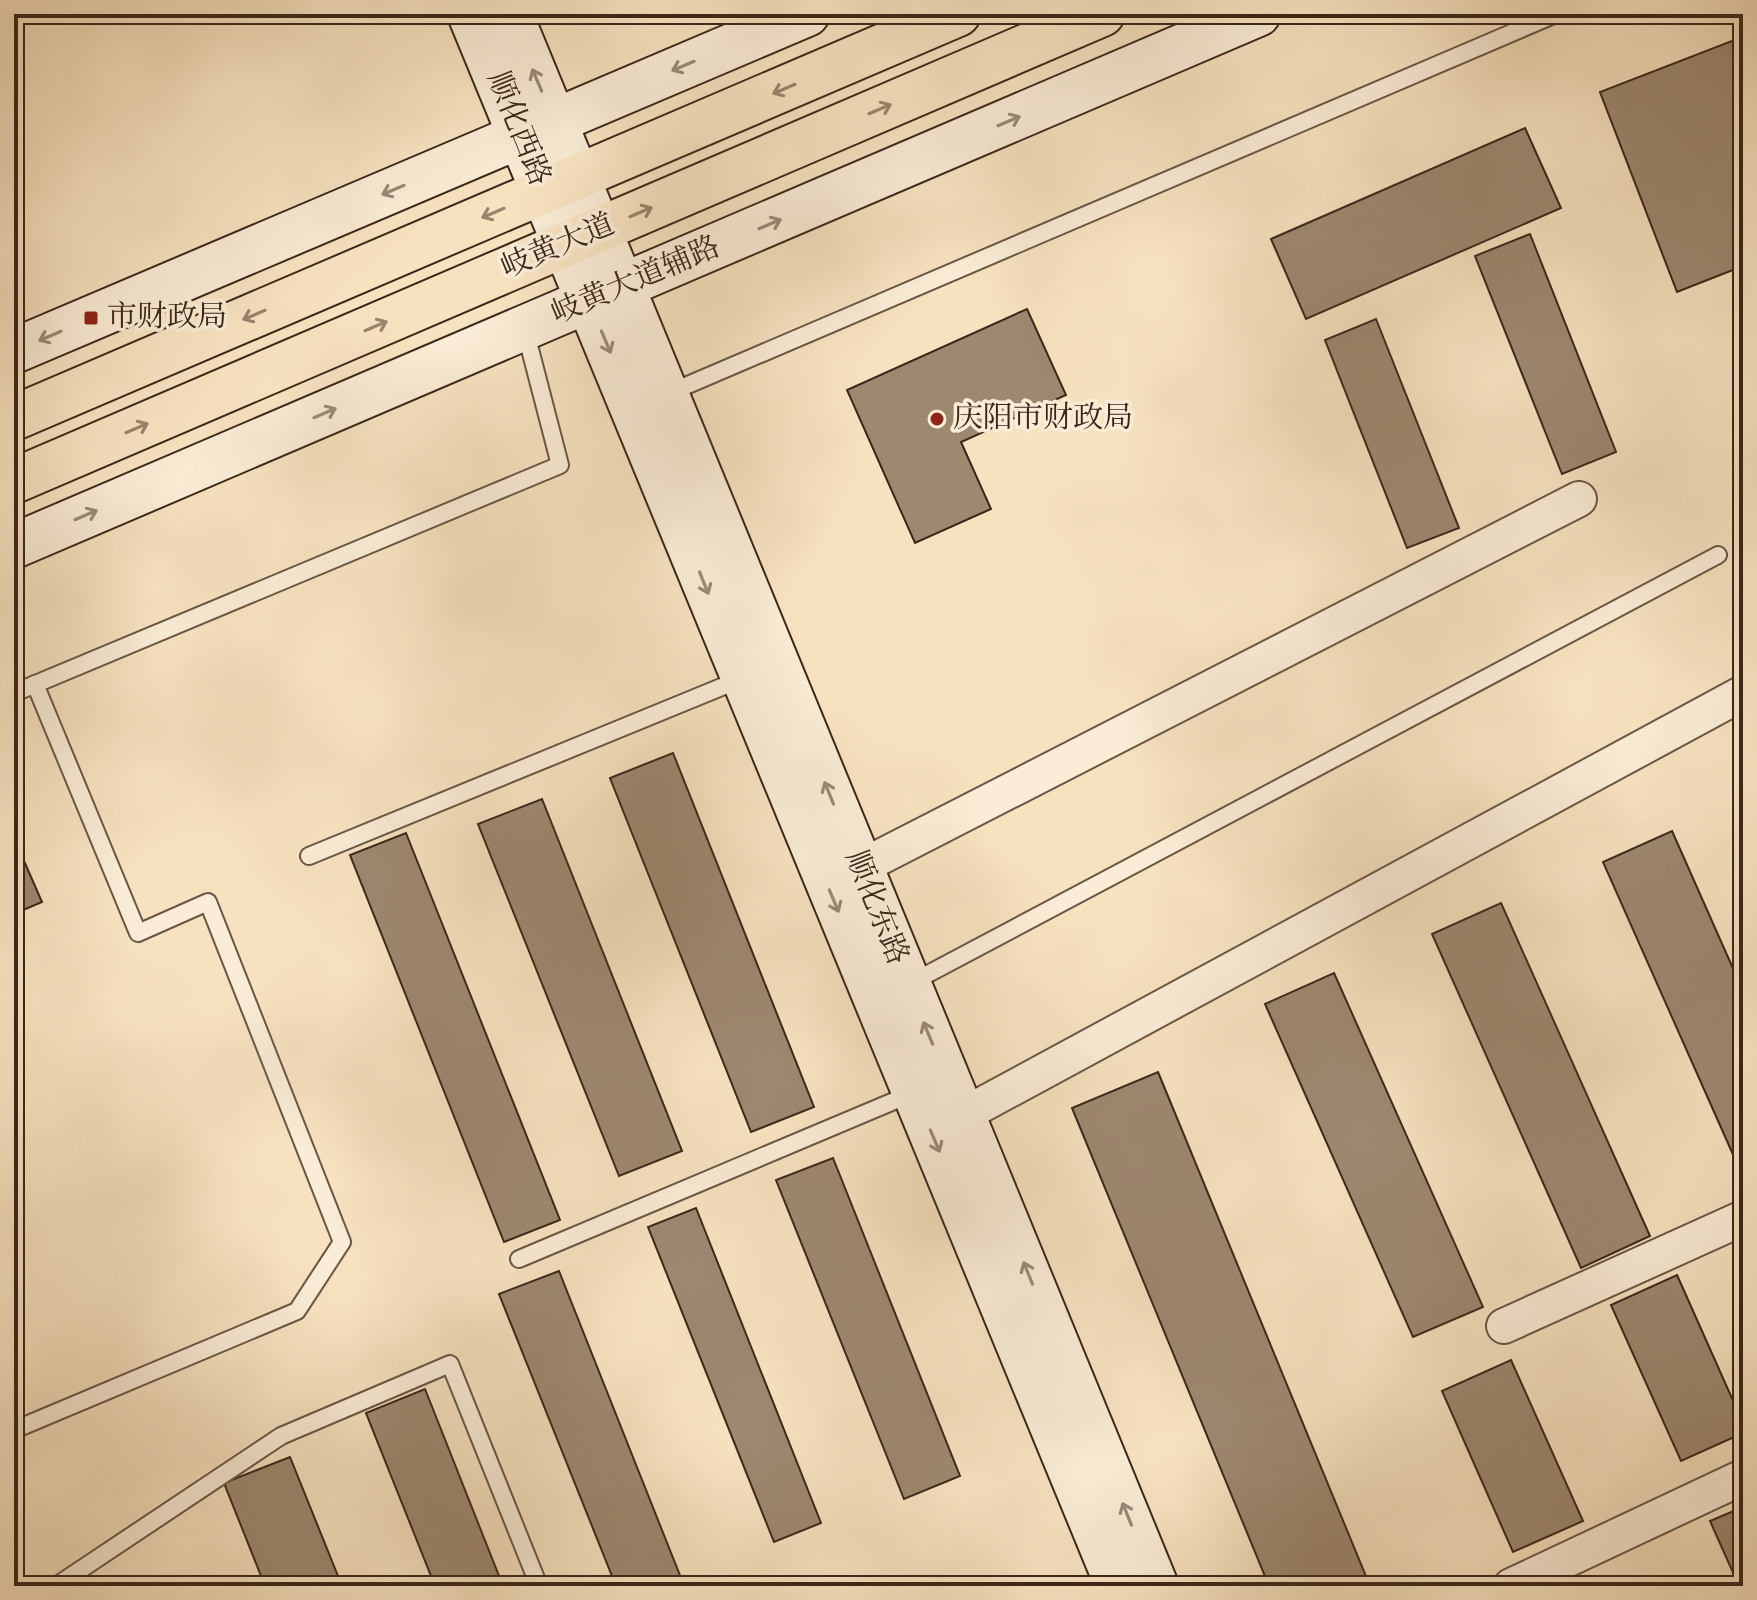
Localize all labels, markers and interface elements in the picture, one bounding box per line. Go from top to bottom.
one-way arrow [671,60,696,75]
street label: 顺化西路 [482,67,557,190]
one-way arrow [529,68,543,93]
one-way arrow [772,83,797,98]
one-way arrow [867,101,891,116]
one-way arrow [997,113,1021,128]
one-way arrow [381,183,405,198]
one-way arrow [628,203,652,218]
one-way arrow [481,207,506,222]
street label: 岐黄大道 [496,207,619,284]
one-way arrow [757,215,782,230]
street label: 岐黄大道辅路 [546,229,725,330]
place label: 市财政局 [107,300,227,333]
marker: 市财政局 [82,309,100,327]
one-way arrow [242,309,267,324]
one-way arrow [363,317,388,332]
one-way arrow [38,329,63,344]
one-way arrow [600,329,615,354]
place label: 庆阳市财政局 [953,401,1133,434]
one-way arrow [312,405,337,420]
marker: 庆阳市财政局 [928,410,946,428]
one-way arrow [125,420,149,435]
one-way arrow [73,507,98,522]
one-way arrow [698,570,712,595]
one-way arrow [821,781,835,806]
street label: 顺化东路 [840,846,915,969]
one-way arrow [828,888,843,913]
one-way arrow [920,1021,935,1046]
one-way arrow [928,1128,943,1153]
one-way arrow [1020,1261,1034,1286]
one-way arrow [1118,1502,1133,1527]

